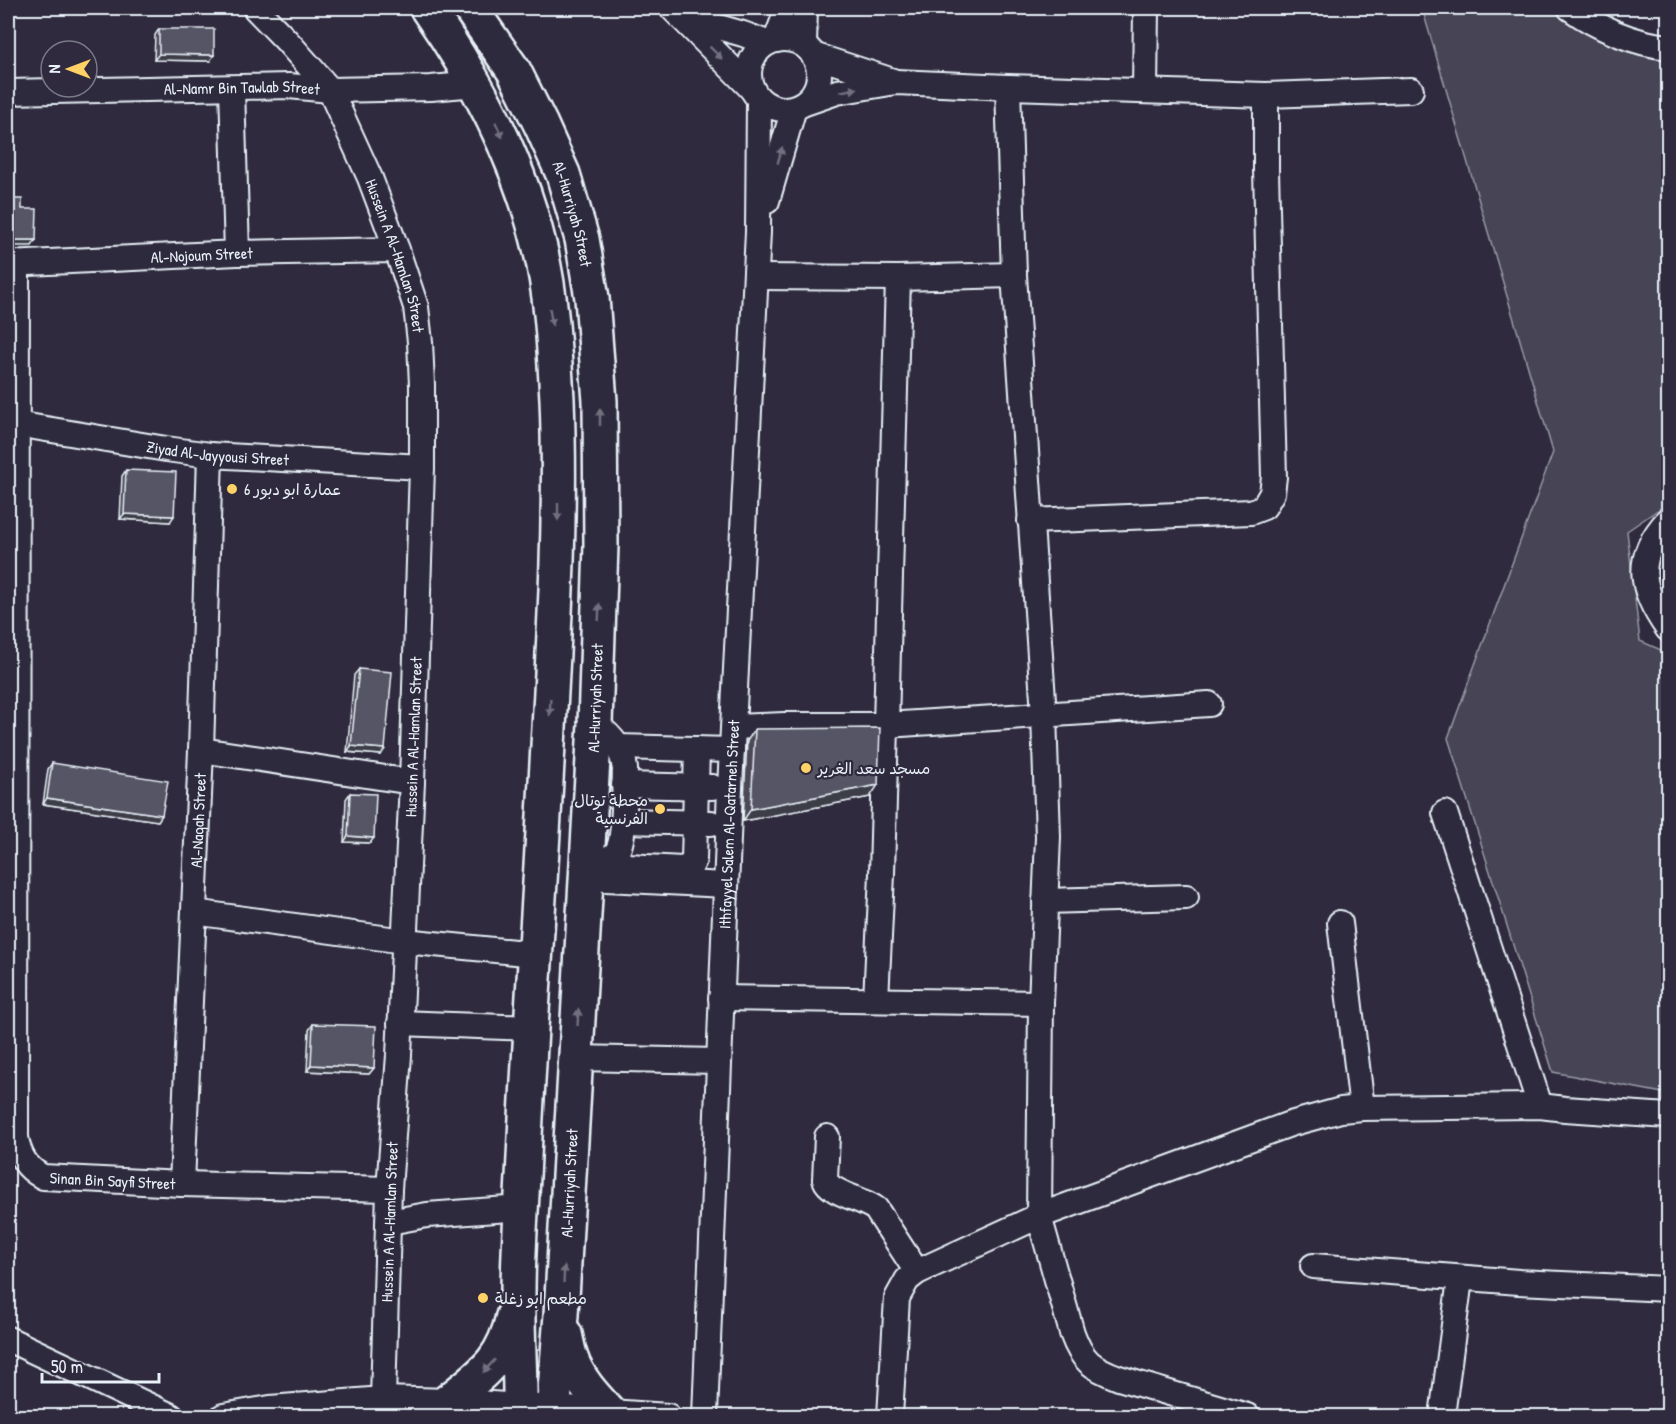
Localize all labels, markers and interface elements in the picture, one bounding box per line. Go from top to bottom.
north arrow [39,39,99,99]
one-way arrow [709,45,723,59]
text: N [43,64,65,73]
street label: Al-Namr Bin Tawlab Street [164,75,321,100]
one-way arrow [840,85,859,94]
one-way arrow [495,122,504,139]
one-way arrow [776,146,785,164]
street label: Al-Hurriyah Street [547,157,598,269]
street label: Hussein A Al-Hamlan Street [360,176,430,334]
street label: Al-Nojoum Street [150,242,253,268]
one-way arrow [547,308,556,327]
one-way arrow [595,408,605,427]
street label: Ziyad Al-Jayyousi Street [145,435,290,470]
place label: عمارة ابو دبور 6 [244,478,342,500]
marker: عمارة ابو دبور 6 [225,482,239,496]
one-way arrow [553,502,563,521]
one-way arrow [594,603,603,622]
street label: Al-Hurriyah Street [582,643,608,753]
street label: Hussein A Al-Hamlan Street [399,656,427,818]
one-way arrow [545,697,555,716]
street label: Ithfayyel Salem Al-Qatarneh Street [713,719,744,930]
place label: مسجد سعد الغرير [816,757,930,779]
marker: مسجد سعد الغرير [799,761,813,775]
street label: Al-Naqah Street [185,772,211,868]
place label: محطة توتال الفرنسية [574,789,648,829]
marker: محطة توتال الفرنسية [653,802,667,816]
one-way arrow [573,1007,582,1026]
street label: Al-Hurriyah Street [555,1128,583,1238]
street label: Hussein A Al-Hamlan Street [375,1141,403,1303]
street label: Sinan Bin Sayfi Street [49,1166,176,1195]
one-way arrow [559,1265,568,1284]
place label: مطعم ابو زغلة [495,1287,587,1311]
marker: مطعم ابو زغلة [476,1291,490,1305]
scale bar [42,1346,159,1384]
text: 50 m [51,1354,83,1379]
one-way arrow [483,1358,496,1373]

